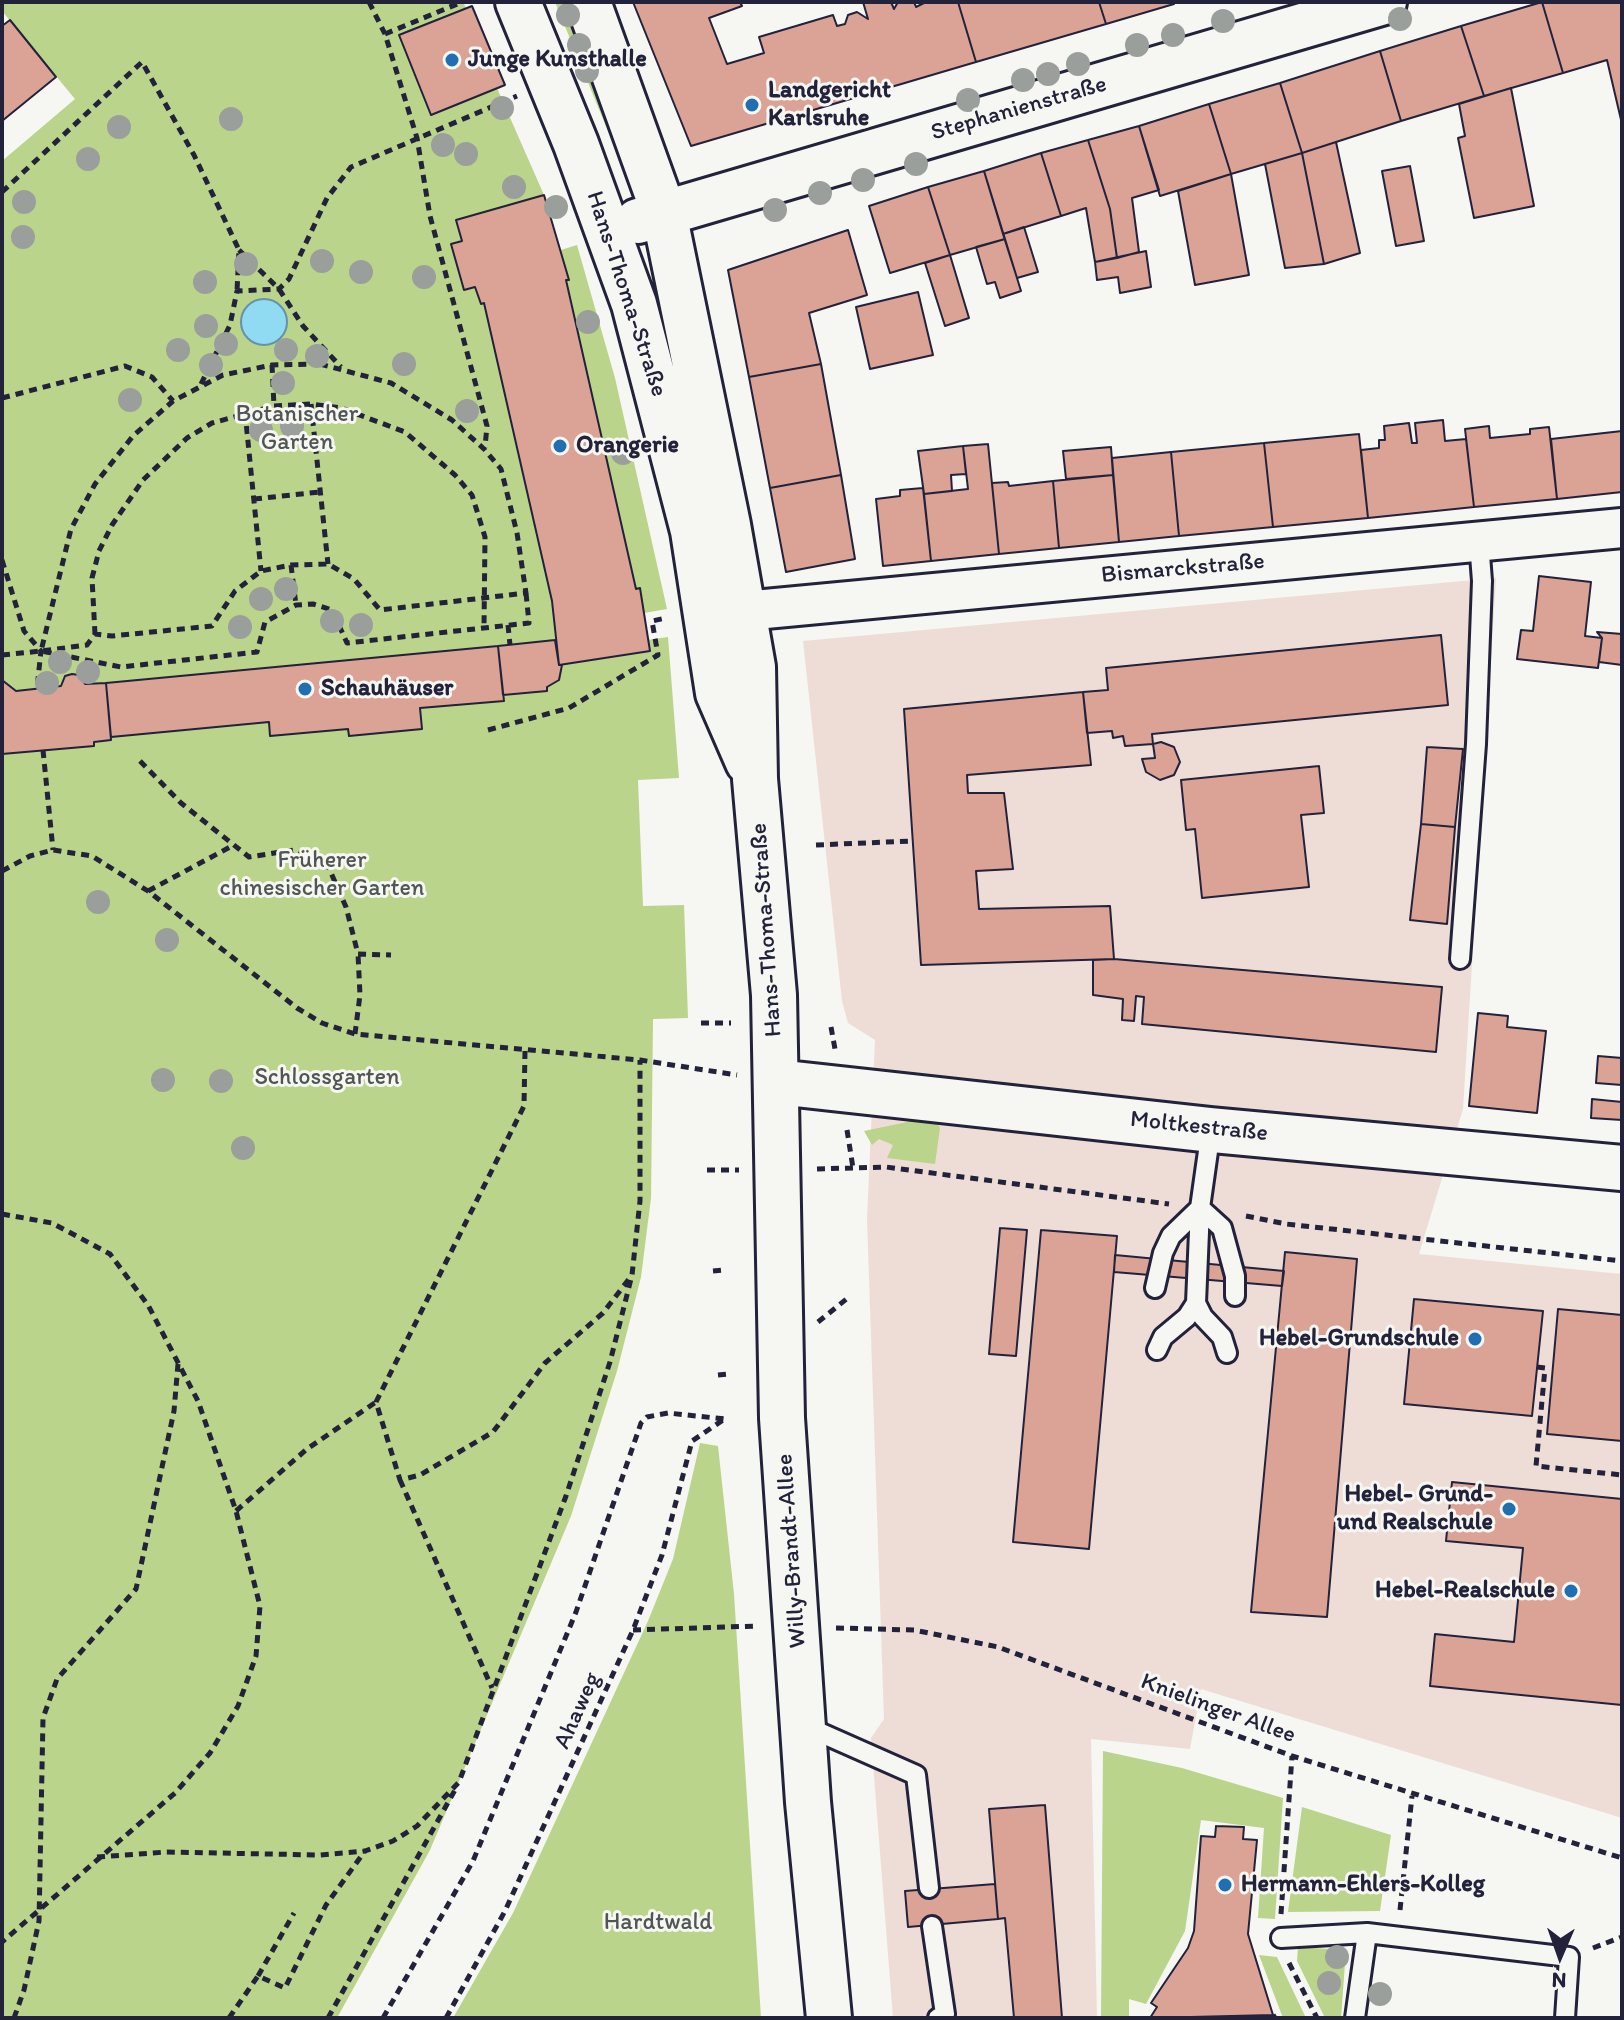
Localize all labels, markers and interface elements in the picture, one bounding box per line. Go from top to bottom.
place label: Junge Kunsthalle [468,46,647,74]
marker: Junge Kunsthalle [443,51,461,69]
street label: Stephanienstraße [928,70,1110,148]
place label: Landgericht Karlsruhe [768,77,891,133]
marker: Landgericht Karlsruhe [743,96,761,114]
street label: Hans-Thoma-Straße [579,188,673,400]
park label: Botanischer Garten [236,401,358,457]
place label: Orangerie [576,432,679,460]
marker: Orangerie [551,437,569,455]
street label: Bismarckstraße [1100,548,1266,590]
place label: Schauhäuser [321,675,453,703]
marker: Schauhäuser [296,680,314,698]
street label: Hans-Thoma-Straße [745,822,789,1038]
park label: Früherer chinesischer Garten [220,847,424,903]
park label: Schlossgarten [254,1064,400,1092]
street label: Moltkestraße [1129,1105,1269,1149]
place label: Hebel-Grundschule [1259,1325,1459,1353]
marker: Hebel-Grundschule [1466,1330,1484,1348]
street label: Willy-Brandt-Allee [771,1453,813,1649]
place label: Hebel- Grund- und Realschule [1337,1481,1493,1537]
marker: Hebel- Grund- und Realschule [1500,1500,1518,1518]
place label: Hebel-Realschule [1375,1577,1555,1605]
marker: Hebel-Realschule [1562,1582,1580,1600]
street label: Ahaweg [548,1668,608,1754]
street label: Knielinger Allee [1137,1668,1299,1750]
place label: Hermann-Ehlers-Kolleg [1241,1871,1485,1899]
marker: Hermann-Ehlers-Kolleg [1216,1876,1234,1894]
park label: Hardtwald [604,1909,712,1937]
north arrow [1520,1916,1600,1996]
text: N [1551,1967,1567,1994]

